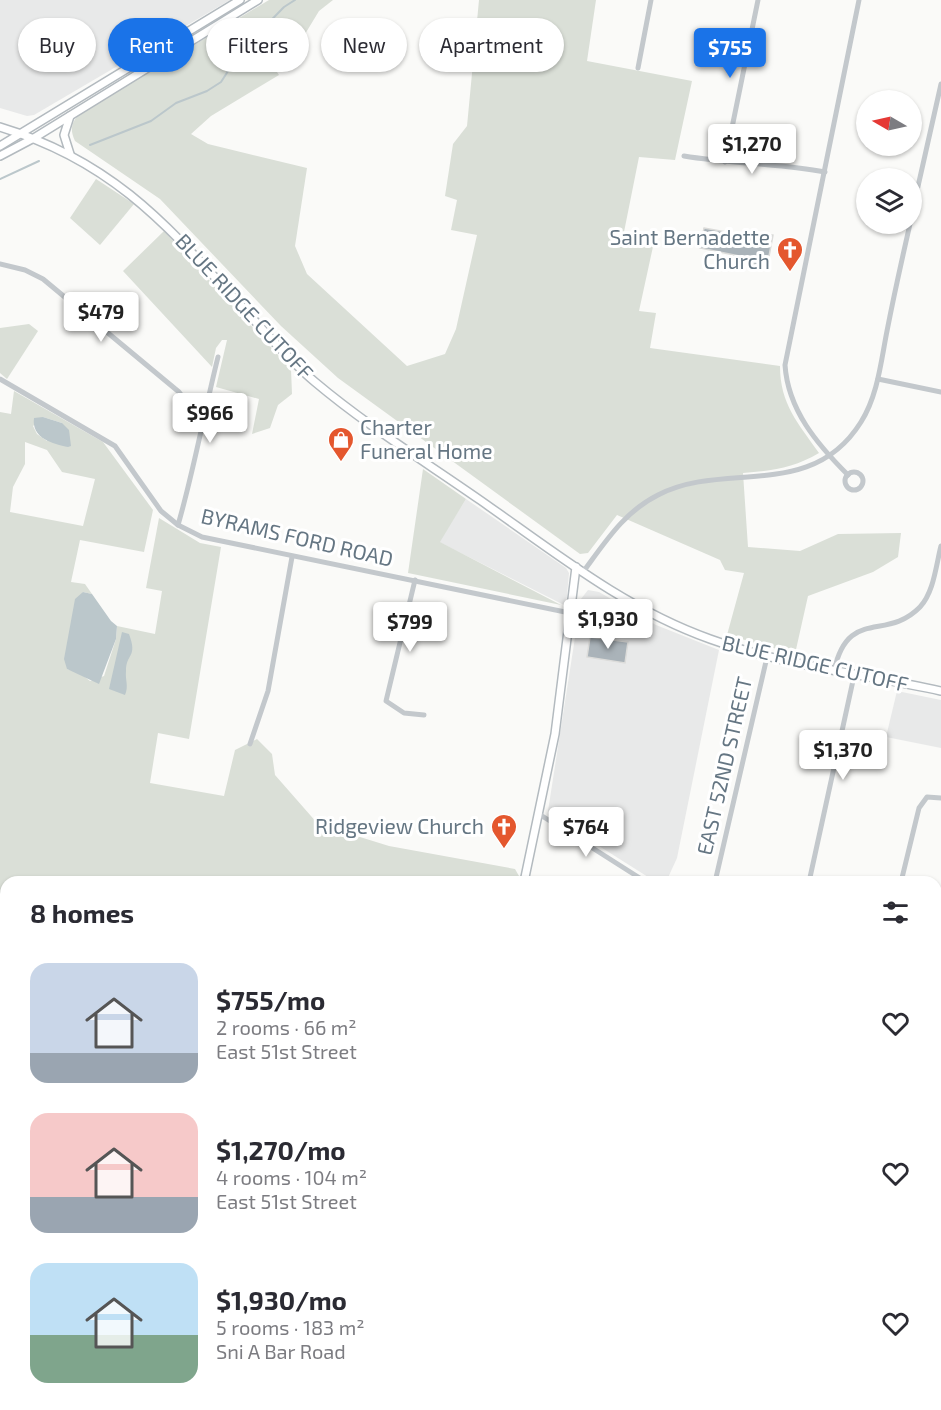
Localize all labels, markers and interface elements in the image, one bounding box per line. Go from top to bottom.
chip: Buy [18,18,96,72]
chip: Rent [108,18,194,72]
chip: Filters [206,18,309,72]
chip: New [321,18,407,72]
chip: Apartment [419,18,564,72]
pin: $755 [694,28,766,79]
text: $755 [708,35,752,59]
north arrow [856,90,922,156]
map controls [856,90,922,234]
pin: $1,270 [703,124,801,175]
text: $1,270 [722,131,782,155]
button: layers [856,168,922,234]
place label: Saint Bernadette Church [610,224,770,273]
street label: BLUE RIDGE CUTOFF [171,228,319,384]
church icon: Saint Bernadette Church [775,235,805,273]
pin: $479 [65,292,137,343]
text: $479 [78,299,124,323]
pin: $966 [174,393,246,444]
text: $966 [187,400,234,424]
place label: Charter Funeral Home [360,414,492,463]
shop icon: Charter Funeral Home [326,425,356,463]
street label: BYRAMS FORD ROAD [199,502,396,571]
pin: $1,930 [559,599,657,650]
pin: $799 [374,602,446,653]
text: $1,930 [578,606,638,630]
text: $799 [387,609,433,633]
street label: BLUE RIDGE CUTOFF [720,629,911,696]
street label: EAST 52ND STREET [691,674,756,857]
pin: $1,370 [794,730,892,781]
text: $1,370 [813,737,873,761]
pin: $764 [550,807,622,858]
church icon: Ridgeview Church [489,812,519,850]
place label: Ridgeview Church [315,813,484,838]
text: $764 [563,814,609,838]
icon: filters [879,896,912,929]
text: 8 homes [30,897,134,928]
text: $755/mo [216,984,325,1015]
icon: home [78,987,150,1059]
icon: heart [879,1007,912,1040]
text: 2 rooms · 66 m² [216,1015,357,1039]
text: East 51st Street [216,1039,357,1063]
text: $1,270/mo [216,1134,346,1165]
icon: home [78,1137,150,1209]
icon: heart [879,1157,912,1190]
text: 4 rooms · 104 m² [216,1165,367,1189]
text: East 51st Street [216,1189,357,1213]
text: $1,930/mo [216,1284,347,1315]
icon: home [78,1287,150,1359]
icon: heart [879,1307,912,1340]
text: 5 rooms · 183 m² [216,1315,364,1339]
text: Sni A Bar Road [216,1339,346,1363]

